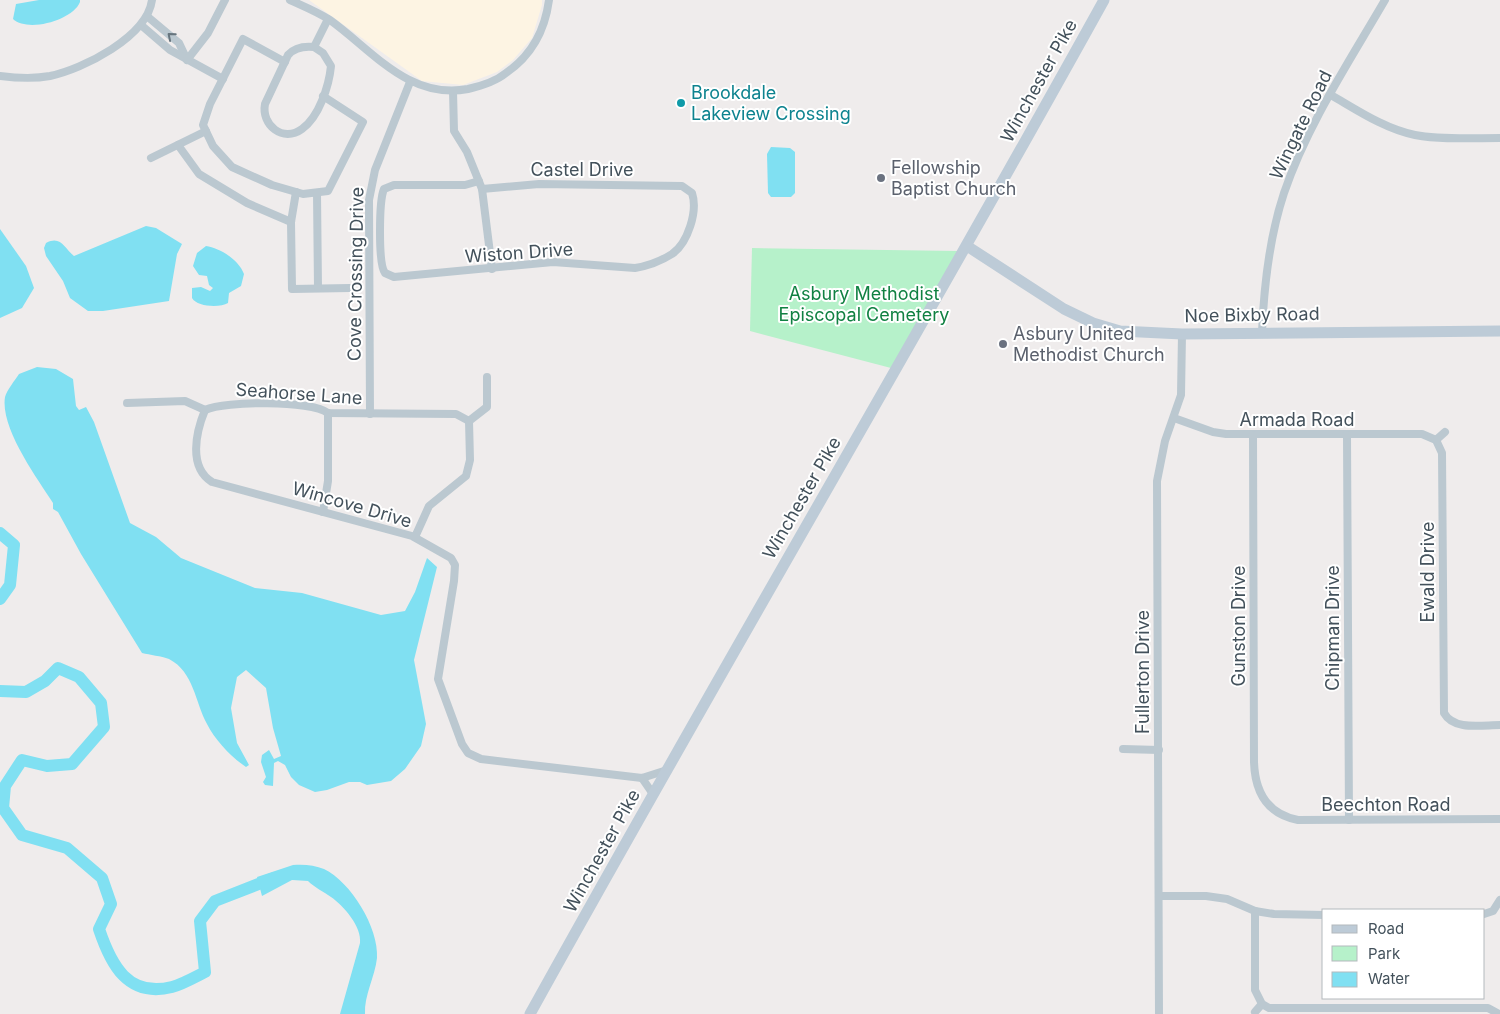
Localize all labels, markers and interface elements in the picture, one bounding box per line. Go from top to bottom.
street label: Winchester Pike [996,16,1081,146]
one-way arrow [168,33,177,42]
street label: Wingate Road [1265,67,1336,183]
place label: Brookdale Lakeview Crossing [691,82,851,124]
marker: Brookdale Lakeview Crossing [675,97,687,109]
place label: Fellowship Baptist Church [891,157,1016,199]
street label: Castel Drive [530,159,634,180]
marker: Fellowship Baptist Church [875,172,887,184]
street label: Cove Crossing Drive [343,187,368,361]
street label: Wiston Drive [464,238,574,267]
park label: Asbury Methodist Episcopal Cemetery [779,283,949,325]
street label: Noe Bixby Road [1184,303,1320,326]
place label: Asbury United Methodist Church [1013,323,1165,365]
marker: Asbury United Methodist Church [997,338,1009,350]
street label: Seahorse Lane [235,379,363,408]
street label: Armada Road [1240,409,1354,430]
street label: Winchester Pike [758,433,845,563]
street label: Wincove Drive [290,477,414,532]
street label: Ewald Drive [1417,522,1438,622]
street label: Gunston Drive [1228,565,1249,687]
street label: Chipman Drive [1322,565,1343,691]
street label: Fullerton Drive [1132,610,1153,734]
street label: Winchester Pike [559,786,644,916]
street label: Beechton Road [1321,794,1451,815]
legend [1322,909,1485,999]
text: Road [1368,919,1404,938]
text: Park [1368,944,1401,963]
text: Water [1368,969,1410,988]

